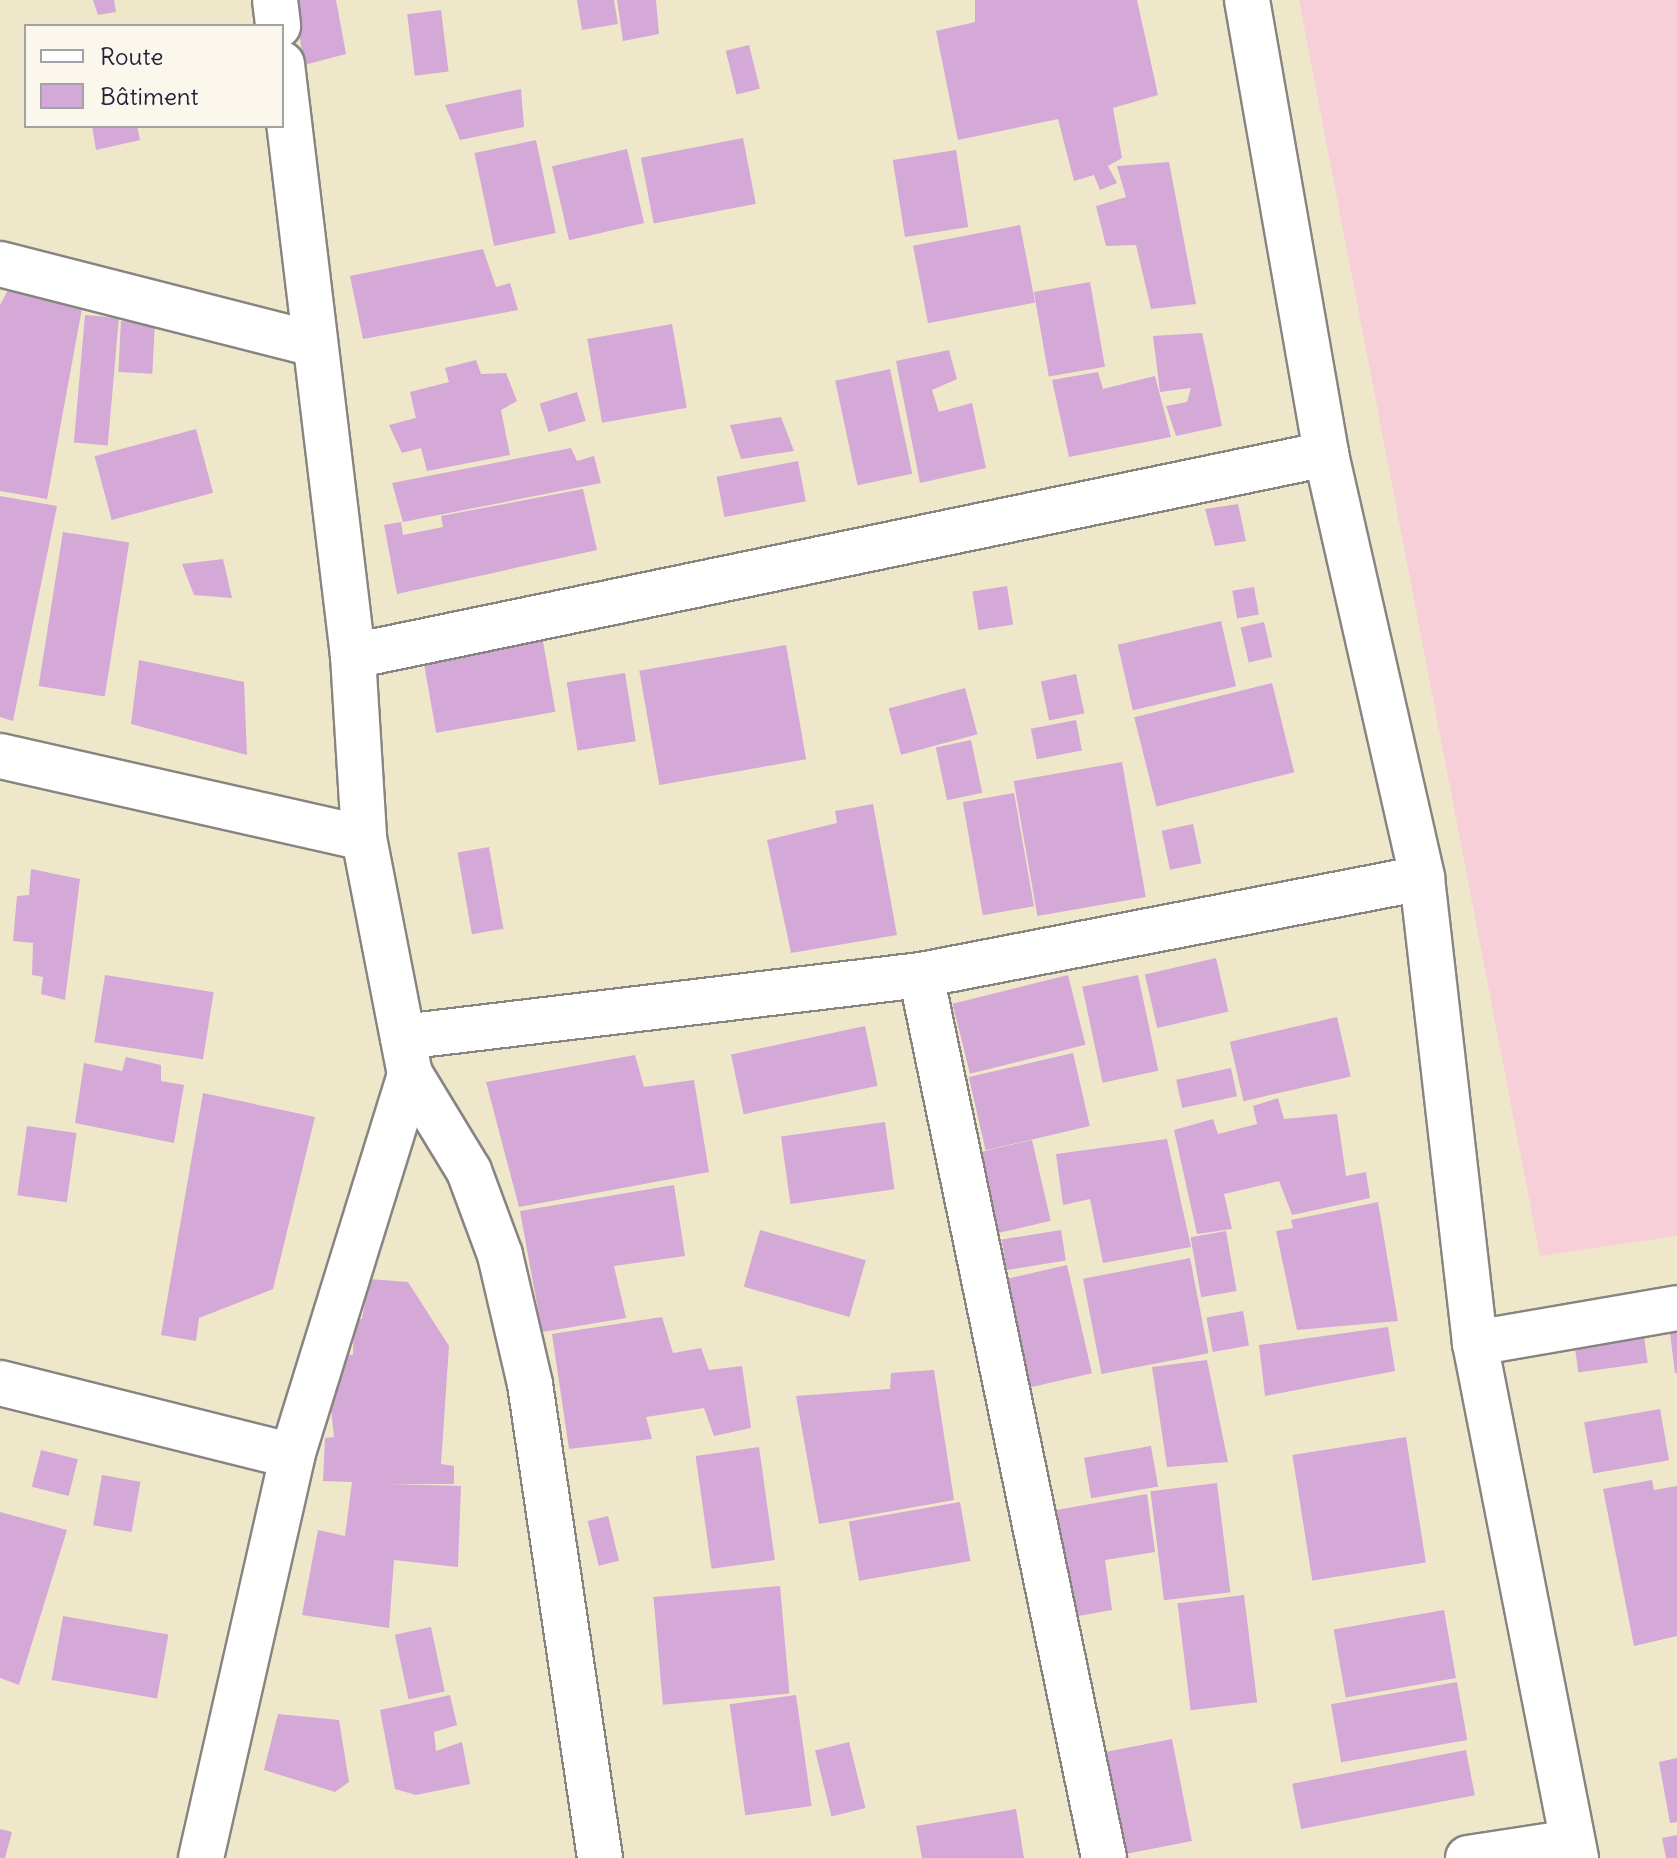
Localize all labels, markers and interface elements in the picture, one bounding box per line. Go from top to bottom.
legend [24,24,284,128]
text: Route [100,41,163,71]
text: Bâtiment [100,81,199,111]

